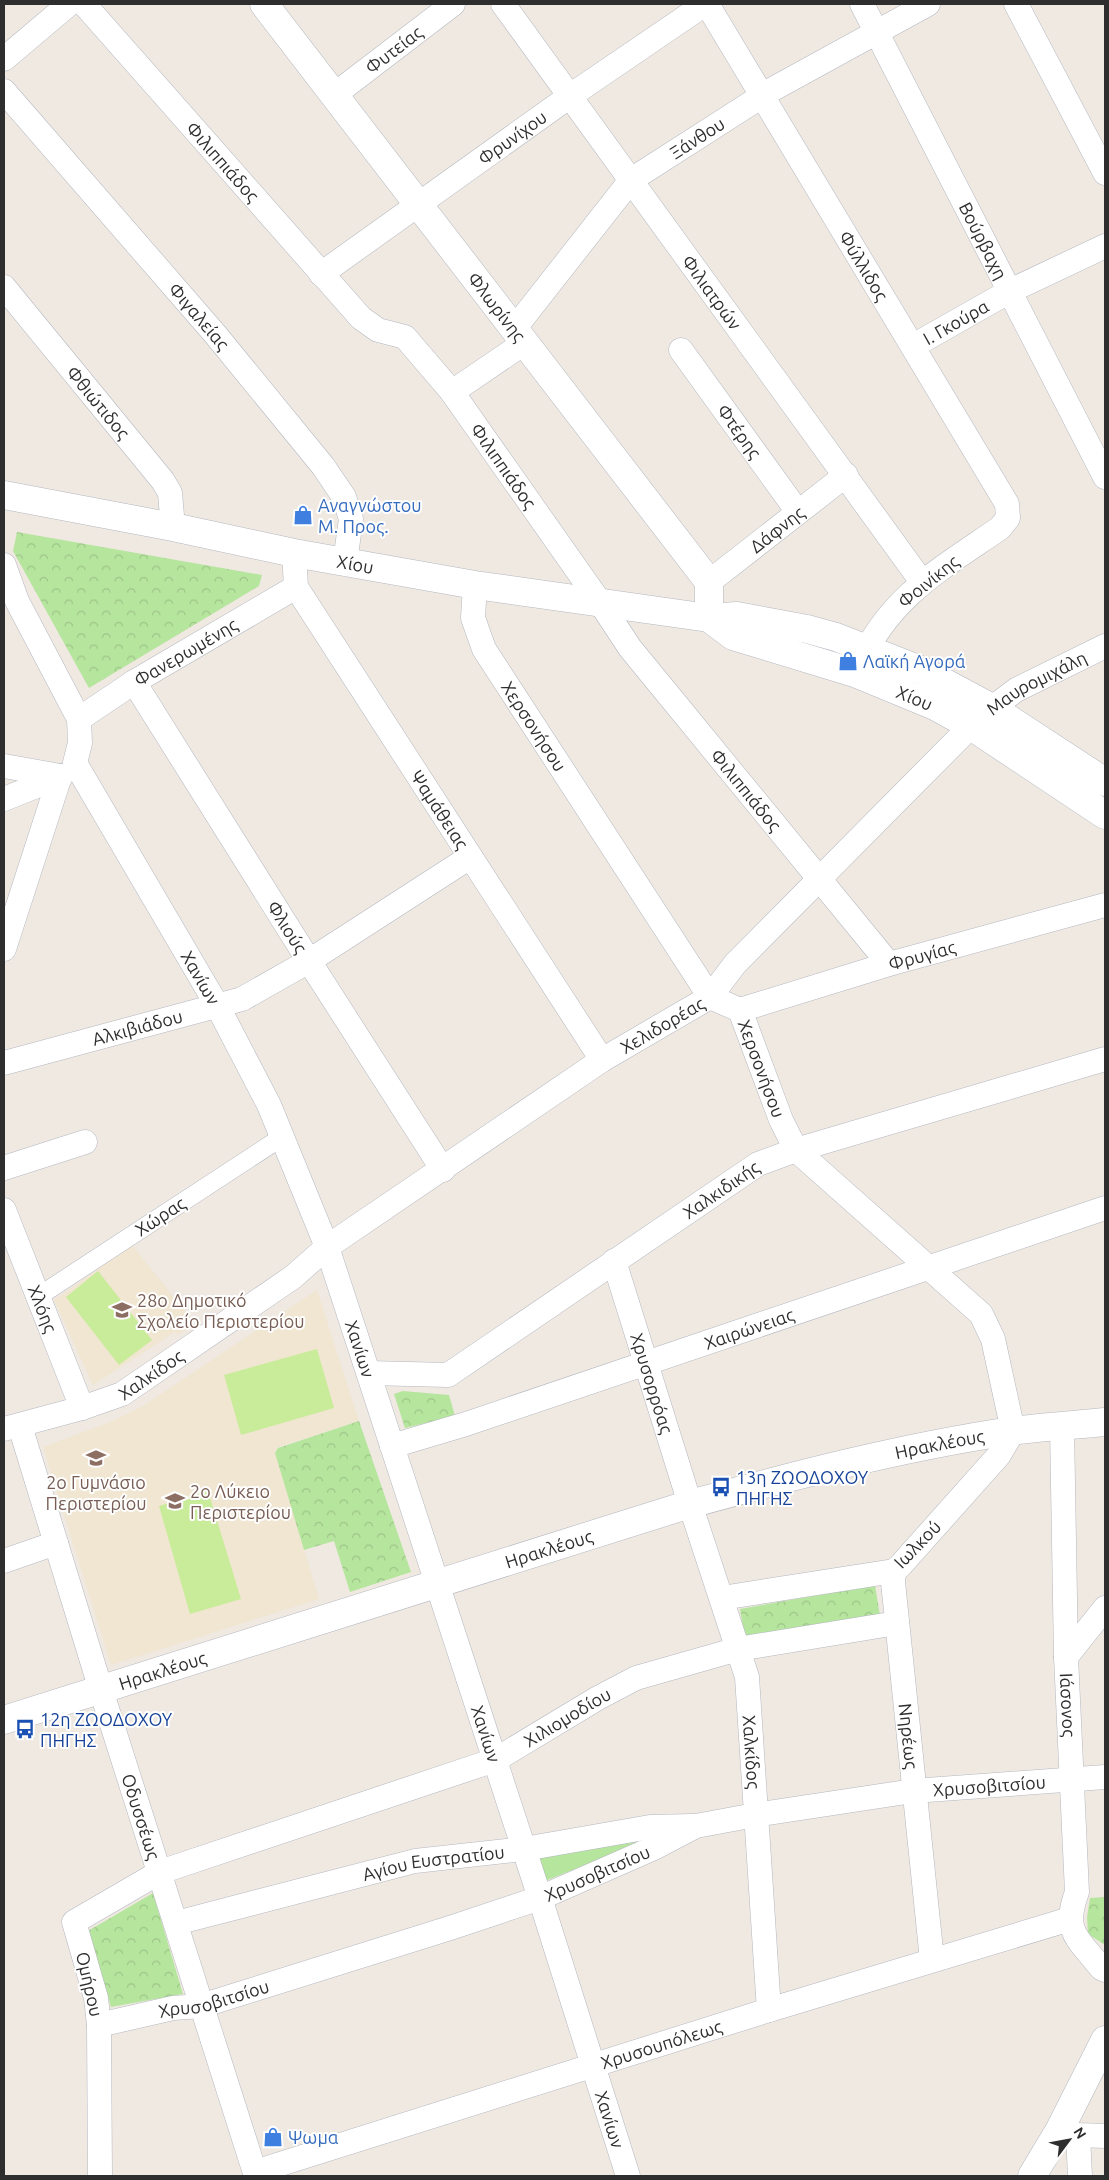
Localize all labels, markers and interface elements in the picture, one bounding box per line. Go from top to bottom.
street label: Φυτείας [361,21,427,77]
street label: Φρυνίχου [474,106,550,169]
street label: Ξάνθου [666,113,728,162]
street label: Φιλιππιάδος [182,118,263,206]
street label: Βούρβαχη [955,199,1012,283]
street label: Φύλλιδος [835,227,893,305]
street label: Φιλιατρών [678,251,746,334]
street label: Φλωρίνης [464,268,530,346]
street label: Φιγαλείας [165,279,233,354]
street label: Ι. Γκούρα [919,295,992,348]
street label: Φθιώτιδος [63,362,134,443]
street label: Φτέρης [713,400,766,462]
street label: Φιλιππιάδος [467,419,541,513]
place label: Αναγνώστου Μ. Προς. [318,495,422,537]
street label: Δάφνης [746,502,808,556]
shop icon: Αναγνώστου Μ. Προς. [292,504,314,526]
street label: Χίου [335,551,375,577]
street label: Φοινίκης [894,551,963,612]
street label: Φανερωμένης [130,614,241,690]
street label: Μαυρομιχάλη [982,647,1090,719]
shop icon: Λαϊκή Αγορά [837,650,859,672]
place label: Λαϊκή Αγορά [863,651,966,671]
street label: Χερσονήσου [498,678,571,775]
street label: Χίου [894,681,936,714]
street label: Φιλιππιάδος [707,745,786,835]
street label: Ψαμάθειας [407,766,473,853]
street label: Φλιούς [264,897,311,957]
street label: Φρυγίας [886,936,958,974]
street label: Χανίων [177,947,224,1008]
street label: Χελιδορέας [617,993,708,1057]
street label: Αλκιβιάδου [90,1005,185,1049]
street label: Χερσονήσου [734,1017,789,1120]
street label: Χαλκιδικής [679,1156,763,1222]
street label: Χώρας [131,1192,189,1240]
street label: Χλόης [24,1282,61,1336]
place label: 28ο Δημοτικό Σχολείο Περιστερίου [137,1290,305,1331]
school or university icon: 28ο Δημοτικό Σχολείο Περιστερίου [111,1299,133,1321]
street label: Χαιρώνειας [702,1304,797,1353]
street label: Χανίων [342,1318,379,1380]
street label: Χρυσορρόας [627,1330,677,1436]
street label: Χαλκίδος [115,1345,188,1404]
street label: Ηρακλέους [893,1425,986,1462]
school or university icon: 2ο Γυμνάσιο Περιστερίου [85,1447,107,1469]
place label: 13η ΖΩΟΔΟΧΟΥ ΠΗΓΗΣ [736,1467,869,1508]
place label: 2ο Γυμνάσιο Περιστερίου [45,1472,147,1513]
bus stop icon: 13η ΖΩΟΔΟΧΟΥ ΠΗΓΗΣ [710,1476,732,1498]
place label: 2ο Λύκειο Περιστερίου [190,1481,291,1522]
school or university icon: 2ο Λύκειο Περιστερίου [164,1490,186,1512]
street label: Ιωλκού [890,1516,944,1572]
street label: Ηρακλέους [502,1525,595,1572]
street label: Ηρακλέους [116,1647,209,1693]
street label: Ιάσονος [1057,1672,1080,1738]
street label: Χιλιομοδίου [520,1683,614,1750]
street label: Νηρέως [896,1702,922,1770]
street label: Χανίων [468,1703,505,1765]
place label: 12η ΖΩΟΔΟΧΟΥ ΠΗΓΗΣ [40,1709,173,1750]
street label: Χαλκίδος [740,1714,764,1790]
bus stop icon: 12η ΖΩΟΔΟΧΟΥ ΠΗΓΗΣ [14,1718,36,1740]
street label: Οδυσσέως [118,1771,164,1862]
street label: Χρυσοβιτσίου [932,1771,1047,1800]
street label: Αγίου Ευστρατίου [360,1841,506,1884]
street label: Χρυσοβιτσίου [541,1841,653,1905]
street label: Ομήρου [73,1950,107,2018]
street label: Χρυσοβιτσίου [157,1975,271,2021]
street label: Χρυσουπόλεως [598,2015,725,2072]
street label: Χανίων [592,2088,629,2151]
north arrow [1044,2115,1094,2165]
text: N [1070,2124,1090,2142]
shop icon: Ψωμα [262,2126,284,2148]
place label: Ψωμα [288,2127,339,2147]

